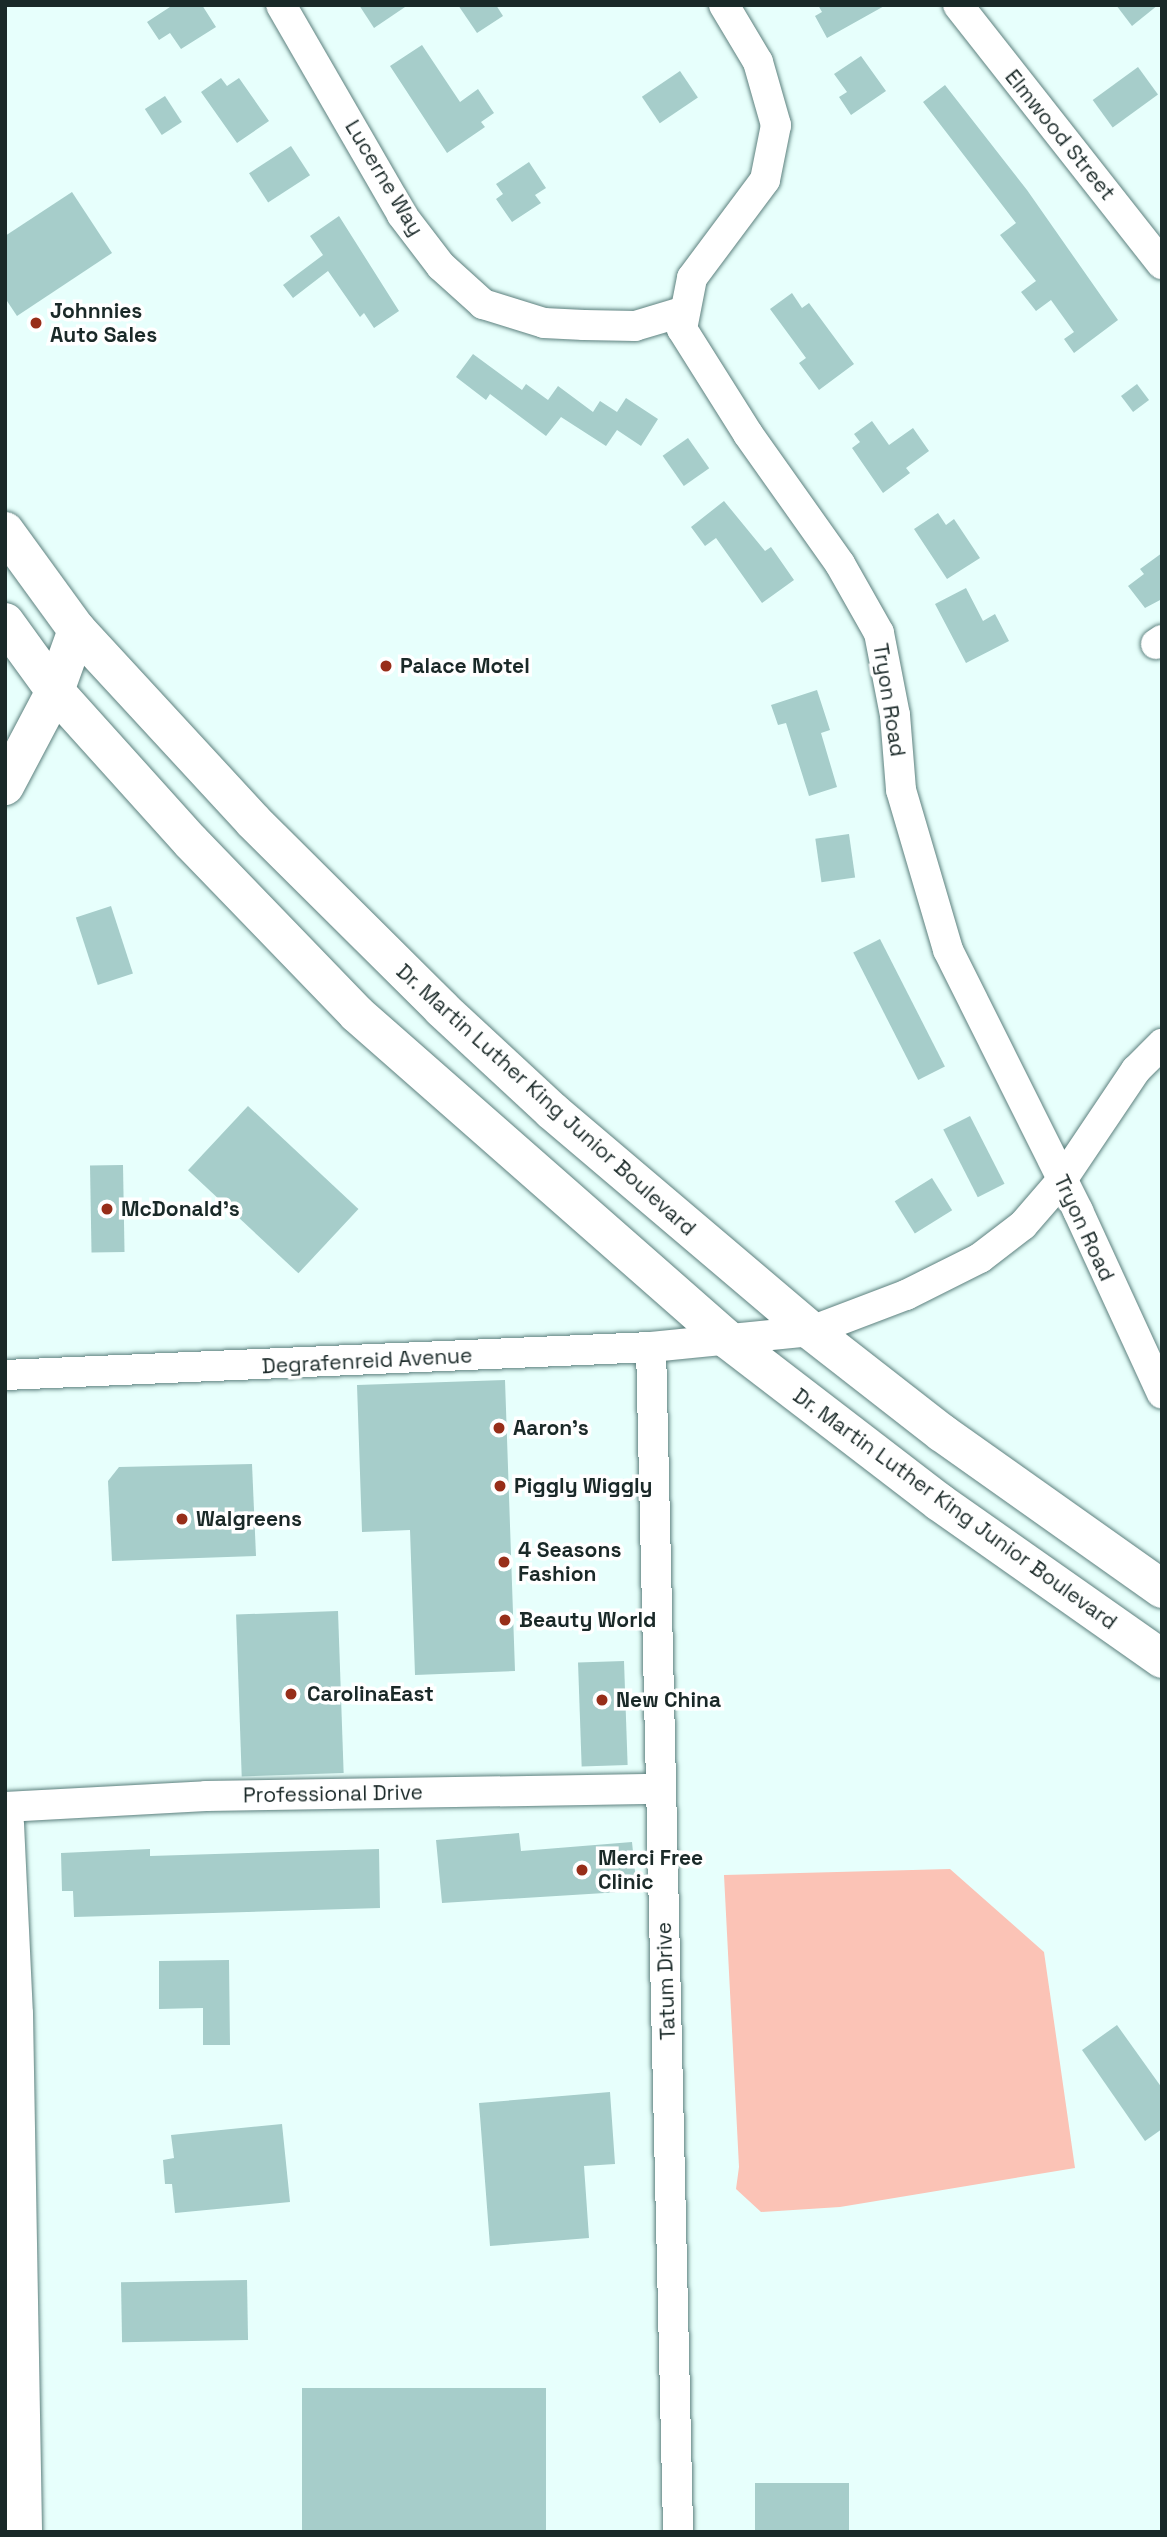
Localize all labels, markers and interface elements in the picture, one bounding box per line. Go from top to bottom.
street label: Elmwood Street [1000,65,1120,205]
street label: Lucerne Way [340,116,428,240]
place label: Johnnies Auto Sales [50,298,157,348]
marker: Johnnies Auto Sales [28,315,44,331]
street label: Tryon Road [868,642,910,758]
place label: Palace Motel [400,653,530,679]
marker: Palace Motel [378,658,394,674]
street label: Dr. Martin Luther King Junior Boulevard [391,959,701,1241]
street label: Tryon Road [1048,1171,1120,1285]
place label: McDonald's [121,1196,240,1222]
marker: McDonald's [99,1201,115,1217]
street label: Degrafenreid Avenue [261,1343,473,1379]
street label: Dr. Martin Luther King Junior Boulevard [788,1383,1122,1635]
place label: Aaron's [513,1415,589,1441]
marker: Aaron's [491,1420,507,1436]
place label: Piggly Wiggly [514,1473,653,1499]
marker: Piggly Wiggly [492,1478,508,1494]
place label: Walgreens [196,1506,302,1532]
marker: Walgreens [174,1511,190,1527]
place label: 4 Seasons Fashion [518,1537,621,1587]
marker: 4 Seasons Fashion [496,1554,512,1570]
place label: Beauty World [519,1607,657,1633]
marker: Beauty World [497,1612,513,1628]
place label: CarolinaEast [307,1681,434,1707]
marker: CarolinaEast [281,1684,301,1704]
place label: New China [616,1687,721,1713]
marker: New China [594,1692,610,1708]
street label: Professional Drive [243,1780,423,1808]
place label: Merci Free Clinic [598,1845,703,1895]
marker: Merci Free Clinic [572,1860,592,1880]
street label: Tatum Drive [651,1921,681,2041]

